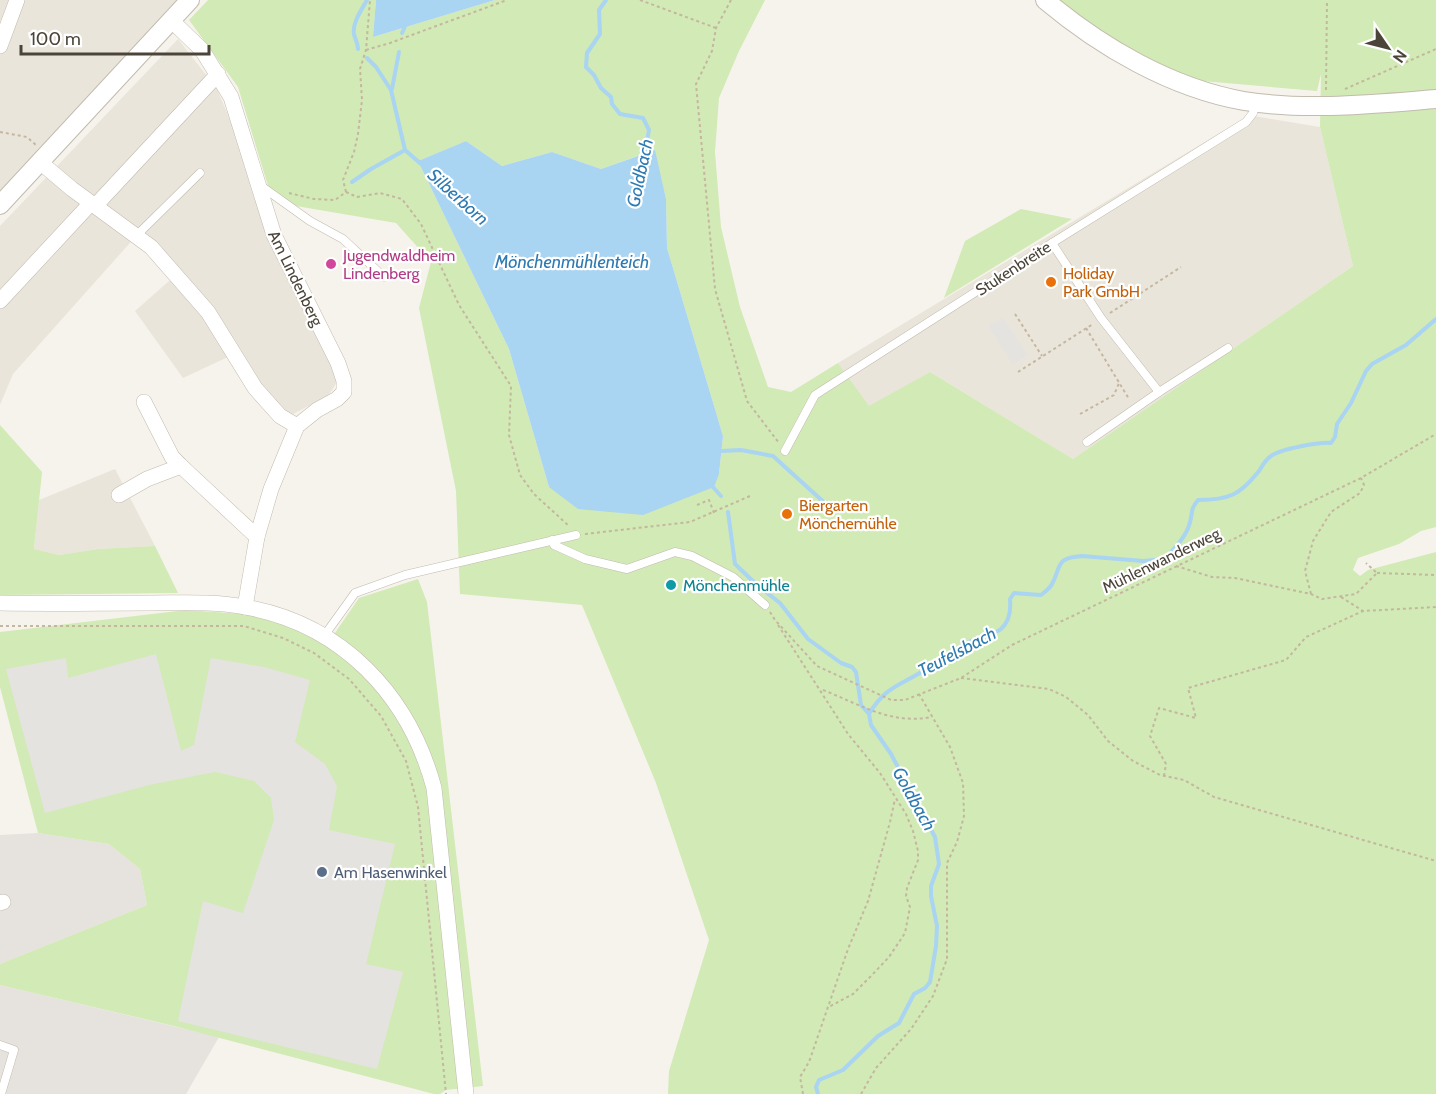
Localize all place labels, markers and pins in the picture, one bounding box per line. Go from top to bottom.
place label: Jugendwaldheim Lindenberg [342,246,455,283]
marker: Jugendwaldheim Lindenberg [324,257,338,271]
place label: Holiday Park GmbH [1063,264,1140,301]
marker: Holiday Park GmbH [1044,275,1058,289]
place label: Biergarten Mönchemühle [799,496,897,533]
marker: Biergarten Mönchemühle [780,507,794,521]
place label: Mönchenmühle [683,576,790,595]
marker: Mönchenmühle [664,578,678,592]
place label: Am Hasenwinkel [334,863,447,882]
marker: Am Hasenwinkel [315,865,329,879]

